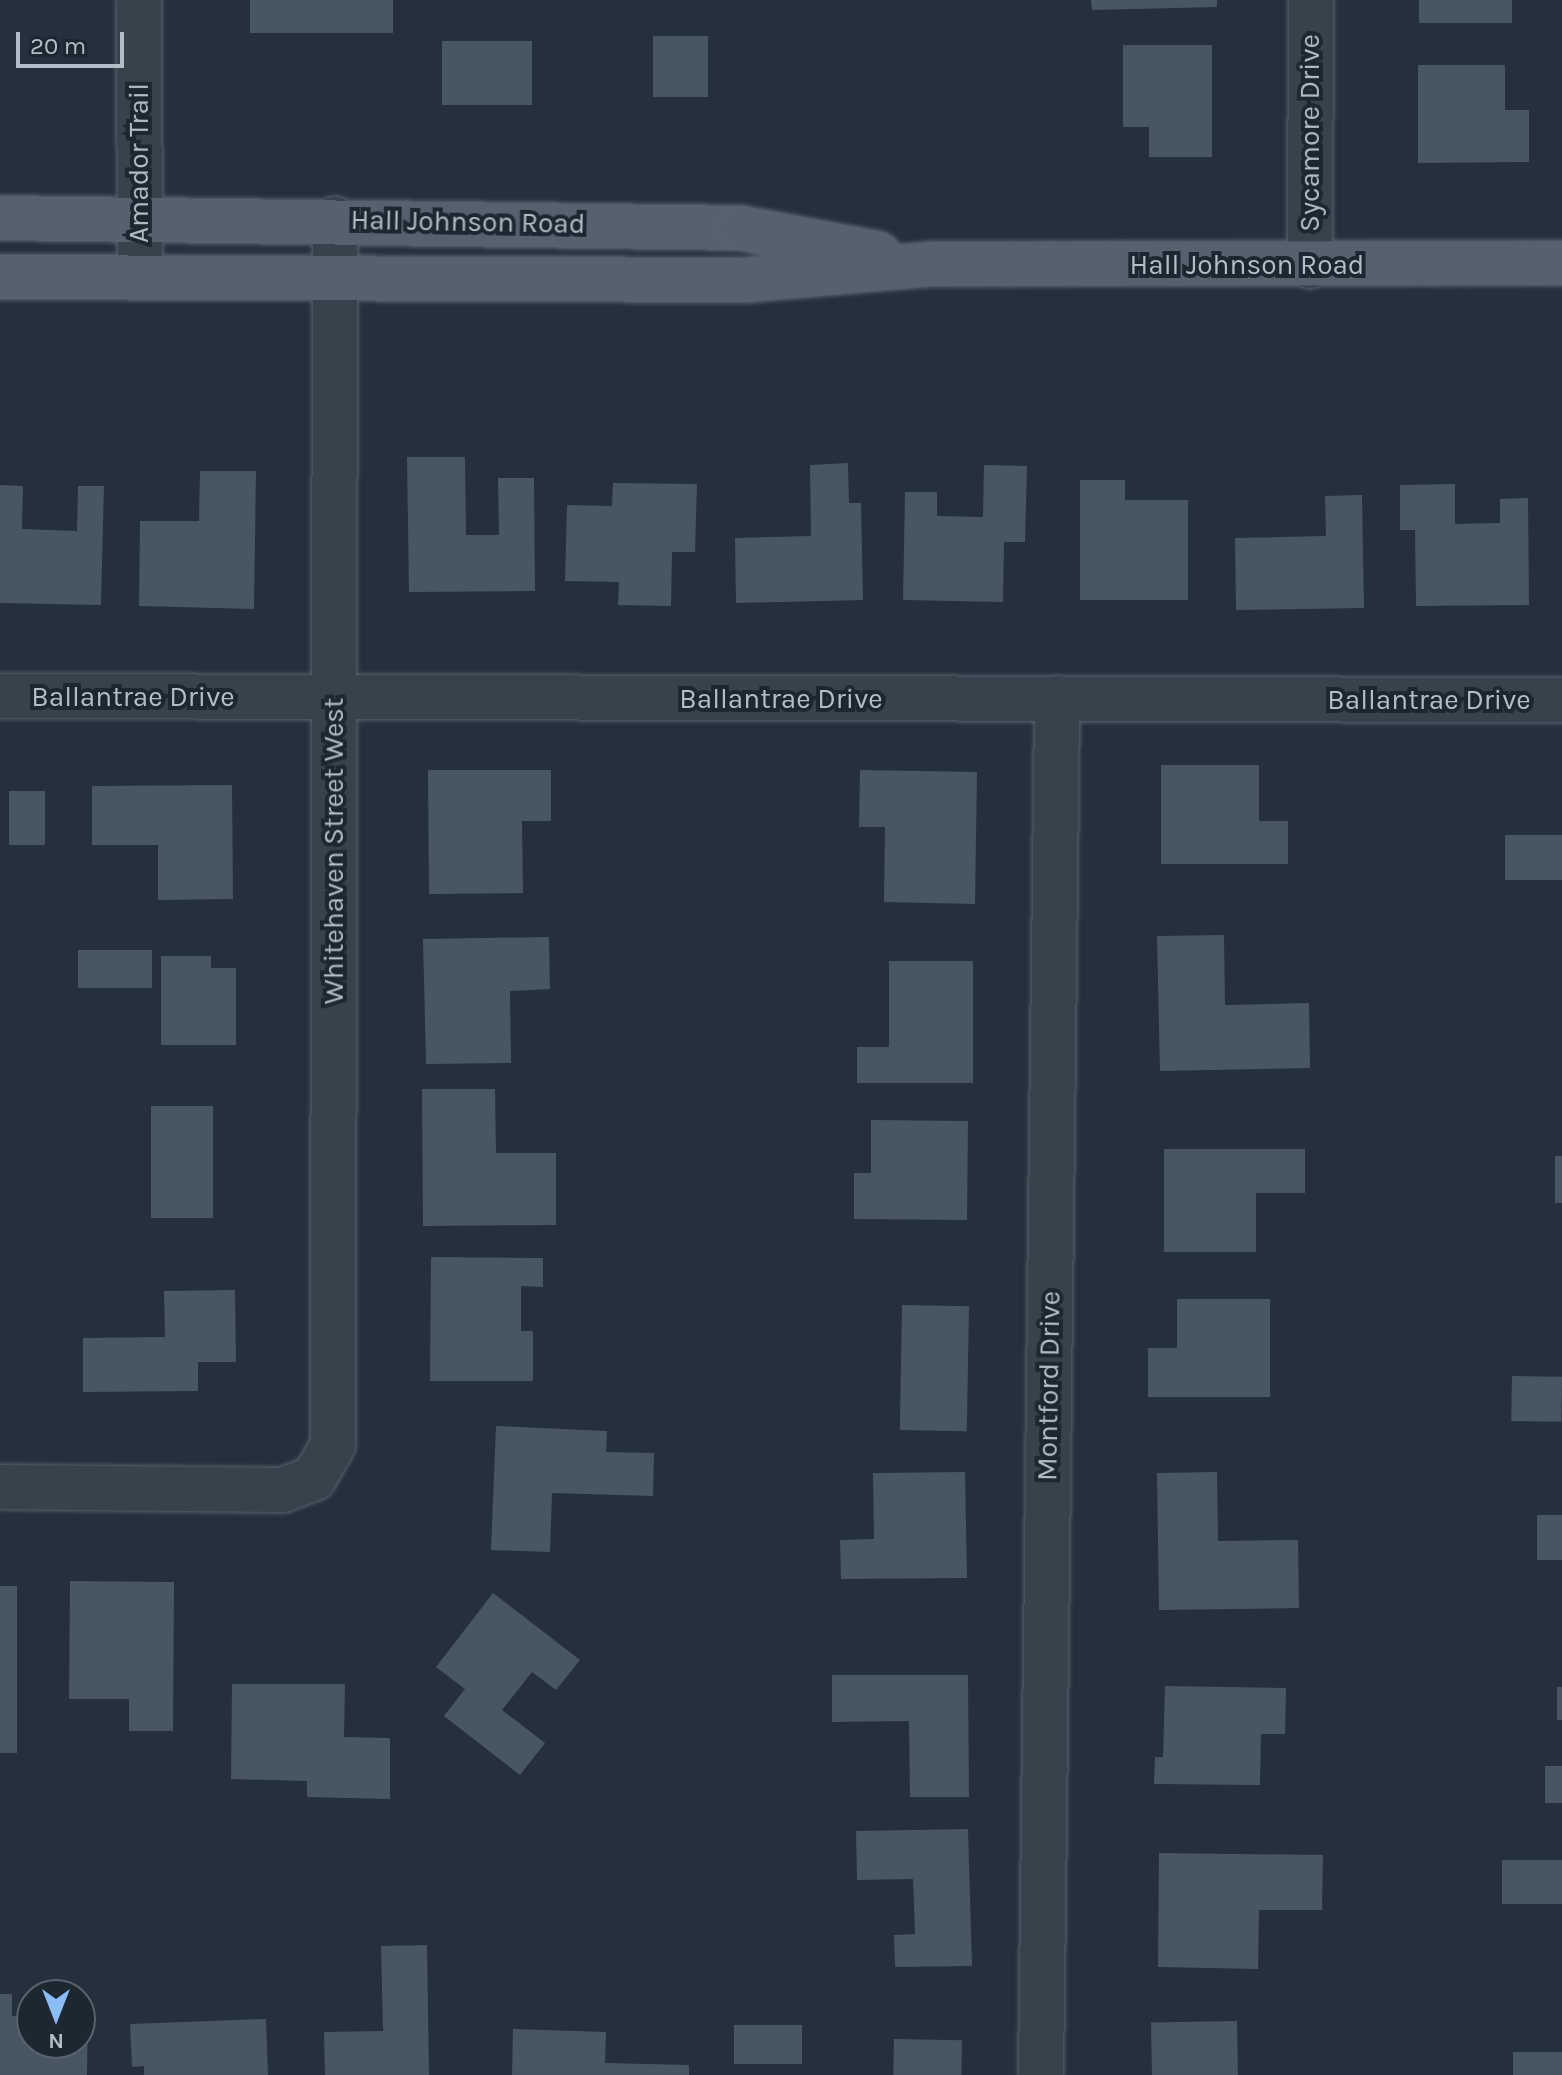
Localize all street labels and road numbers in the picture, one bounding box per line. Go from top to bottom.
street label: Sycamore Drive [1293,34,1327,232]
street label: Amador Trail [122,83,156,243]
street label: Hall Johnson Road [350,203,586,241]
street label: Hall Johnson Road [1130,248,1364,282]
street label: Ballantrae Drive [31,680,235,714]
street label: Ballantrae Drive [679,682,883,716]
street label: Ballantrae Drive [1327,683,1531,717]
street label: Whitehaven Street West [317,698,351,1004]
street label: Montford Drive [1031,1291,1067,1481]

